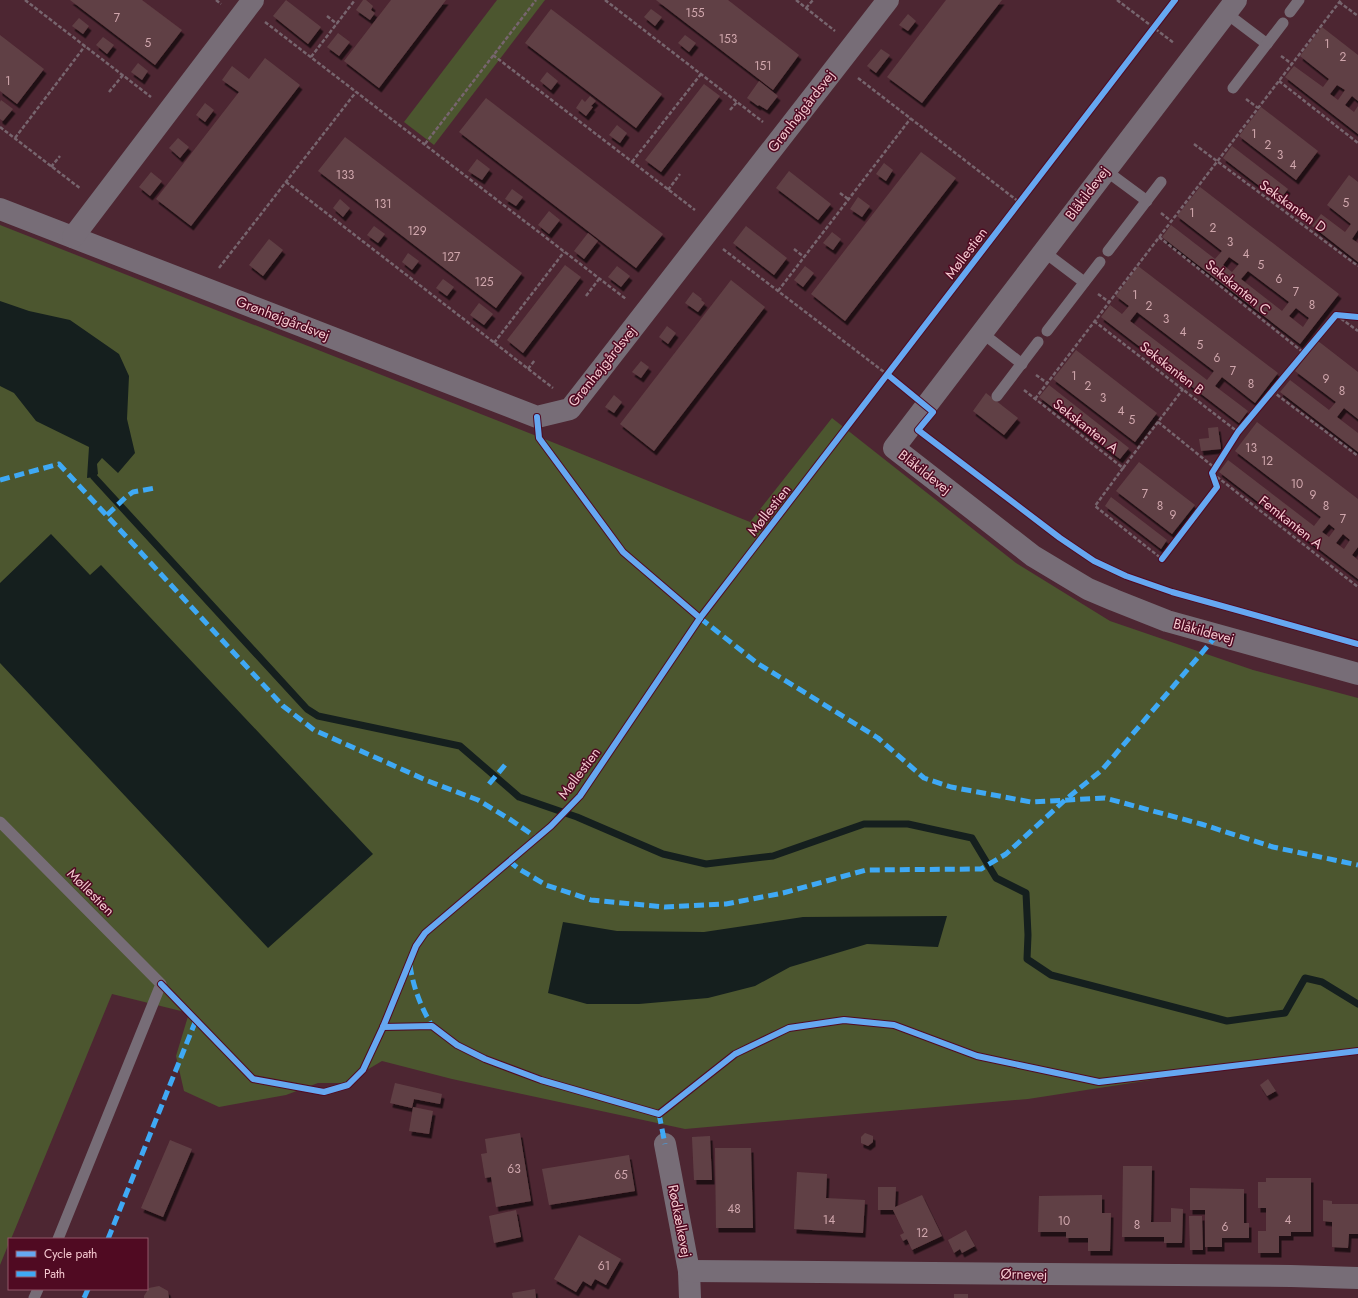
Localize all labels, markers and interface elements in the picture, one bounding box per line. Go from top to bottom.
house number: 155 [686,4,705,22]
house number: 7 [114,9,121,27]
house number: 153 [719,30,738,48]
house number: 5 [145,34,152,52]
house number: 1 [1324,35,1330,53]
house number: 2 [1340,48,1347,66]
house number: 151 [754,57,772,75]
street label: Grønhøjgårdsvej [763,66,839,156]
house number: 1 [5,72,11,90]
house number: 1 [1251,125,1257,143]
house number: 2 [1265,136,1272,154]
house number: 3 [1277,146,1284,164]
house number: 4 [1290,156,1297,174]
street label: Blåkildevej [1060,162,1114,224]
house number: 133 [336,166,355,184]
street label: Sekskanten D [1255,175,1331,237]
house number: 5 [1343,194,1350,212]
house number: 131 [374,195,392,213]
house number: 1 [1189,204,1195,222]
house number: 2 [1210,219,1217,237]
house number: 129 [407,222,427,240]
street label: Møllestien [940,223,992,283]
house number: 3 [1227,233,1234,251]
house number: 4 [1243,245,1250,263]
house number: 127 [442,248,461,266]
street label: Sekskanten C [1201,254,1275,320]
house number: 5 [1258,256,1265,274]
house number: 6 [1276,270,1283,288]
house number: 125 [475,273,494,291]
house number: 7 [1293,283,1300,301]
house number: 1 [1132,286,1138,304]
street label: Grønhøjgårdsvej [233,291,333,345]
house number: 8 [1309,296,1315,314]
house number: 2 [1146,297,1153,315]
house number: 3 [1163,310,1170,328]
street label: Grønhøjgårdsvej [563,321,641,411]
house number: 4 [1180,323,1187,341]
street label: Sekskanten B [1136,336,1209,400]
house number: 5 [1197,336,1204,354]
house number: 6 [1214,349,1221,367]
house number: 7 [1230,362,1237,380]
house number: 1 [1071,367,1077,385]
house number: 9 [1323,370,1330,388]
house number: 8 [1248,375,1254,393]
house number: 2 [1085,377,1092,395]
house number: 8 [1339,382,1345,400]
house number: 3 [1100,389,1107,407]
street label: Sekskanten A [1049,394,1124,458]
house number: 4 [1118,402,1125,420]
house number: 5 [1129,411,1136,429]
house number: 13 [1245,439,1257,457]
street label: Blåkildevej [894,445,956,499]
house number: 12 [1261,452,1273,470]
house number: 10 [1291,475,1303,493]
street label: Møllestien [743,480,795,540]
house number: 7 [1142,485,1149,503]
house number: 9 [1310,486,1317,504]
street label: Femkanten A [1255,491,1328,554]
house number: 8 [1157,497,1163,515]
house number: 8 [1323,497,1329,515]
house number: 9 [1170,506,1177,524]
house number: 7 [1340,510,1347,528]
street label: Blåkildevej [1171,613,1237,649]
street label: Møllestien [553,743,605,803]
street label: Møllestien [63,864,119,920]
house number: 63 [507,1160,521,1178]
house number: 65 [614,1166,628,1184]
street label: Rødkælkevej [663,1183,697,1259]
house number: 48 [727,1200,741,1218]
house number: 14 [823,1211,835,1229]
house number: 4 [1285,1211,1292,1229]
house number: 10 [1058,1212,1070,1230]
house number: 8 [1134,1216,1140,1234]
house number: 6 [1222,1218,1229,1236]
house number: 12 [916,1224,928,1242]
legend [8,1238,148,1290]
text: Cycle path [44,1245,97,1263]
house number: 61 [598,1257,610,1275]
street label: Ørnevej [1000,1264,1048,1284]
text: Path [44,1265,65,1283]

